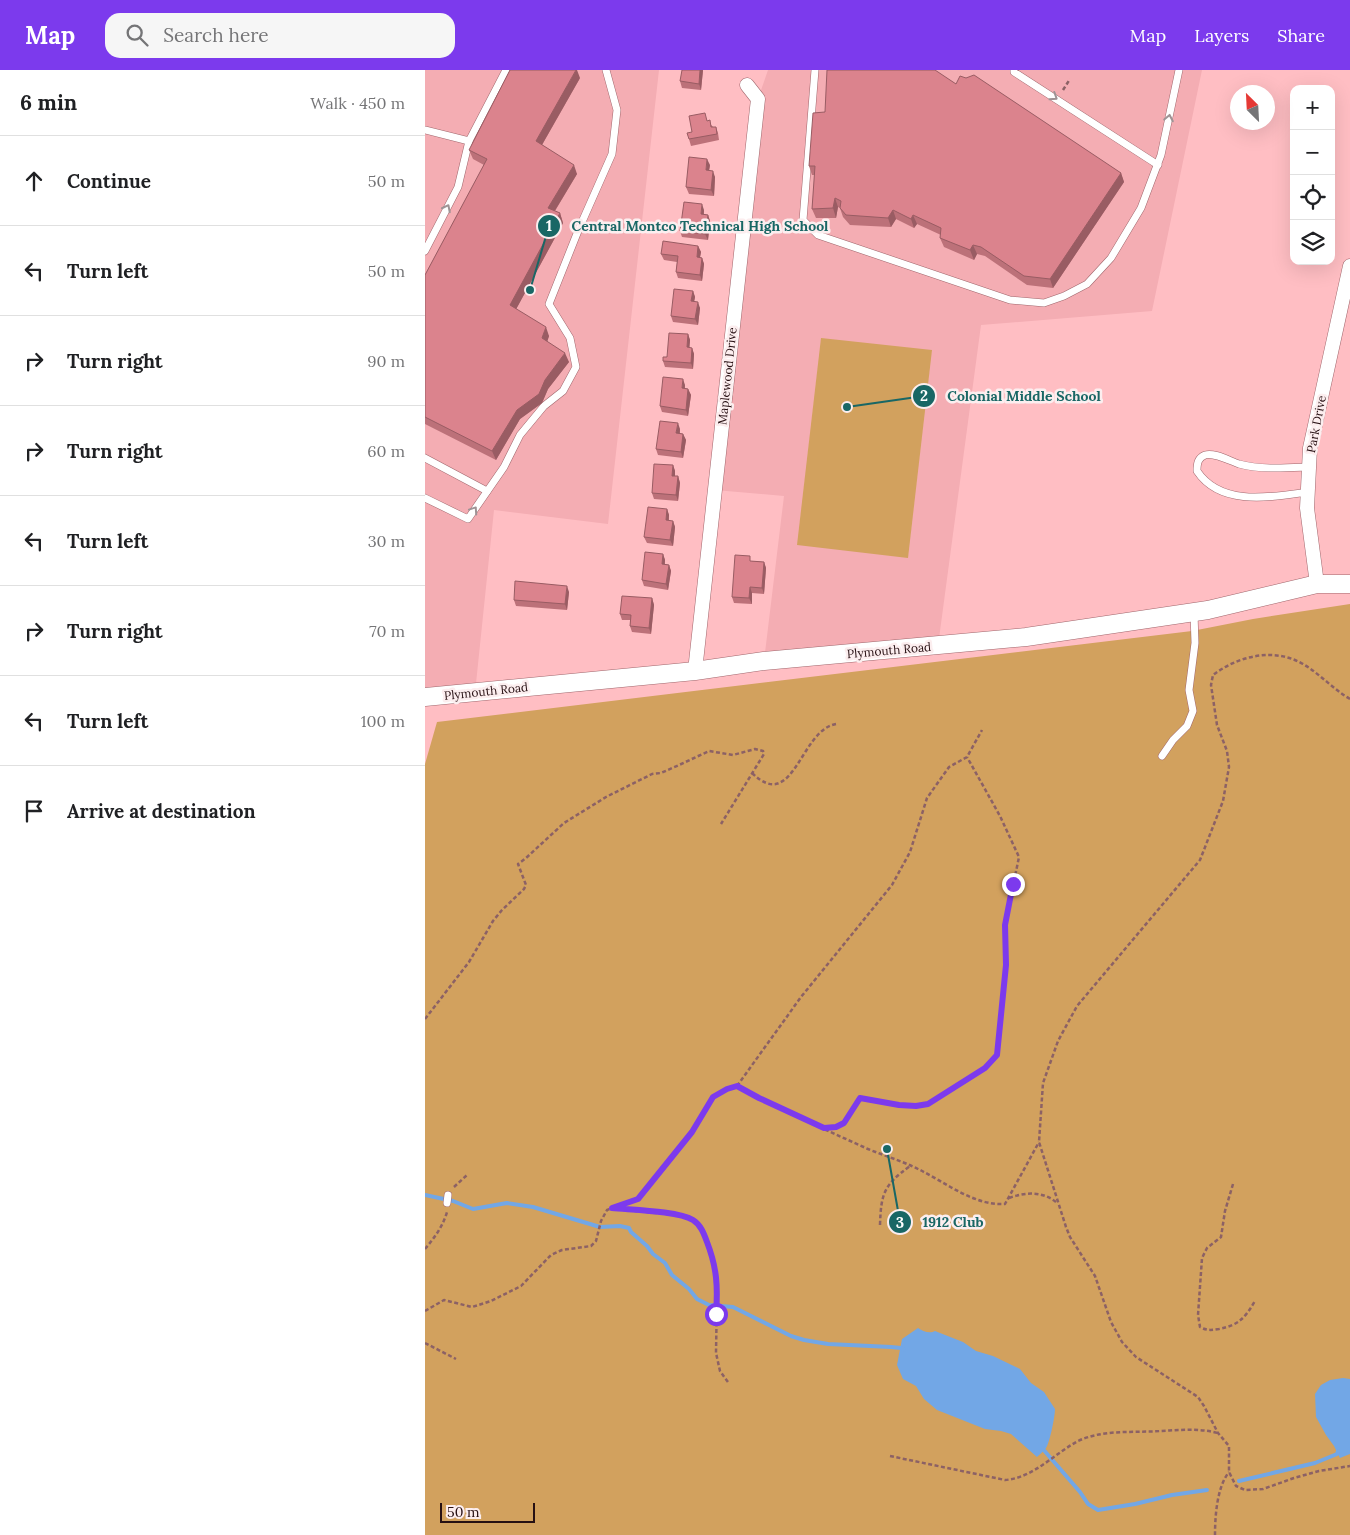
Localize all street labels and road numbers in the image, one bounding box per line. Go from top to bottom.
street label: Maplewood Drive [714,326,740,425]
street label: Park Drive [1303,394,1329,454]
street label: Plymouth Road [846,639,932,661]
street label: Plymouth Road [443,679,529,703]

